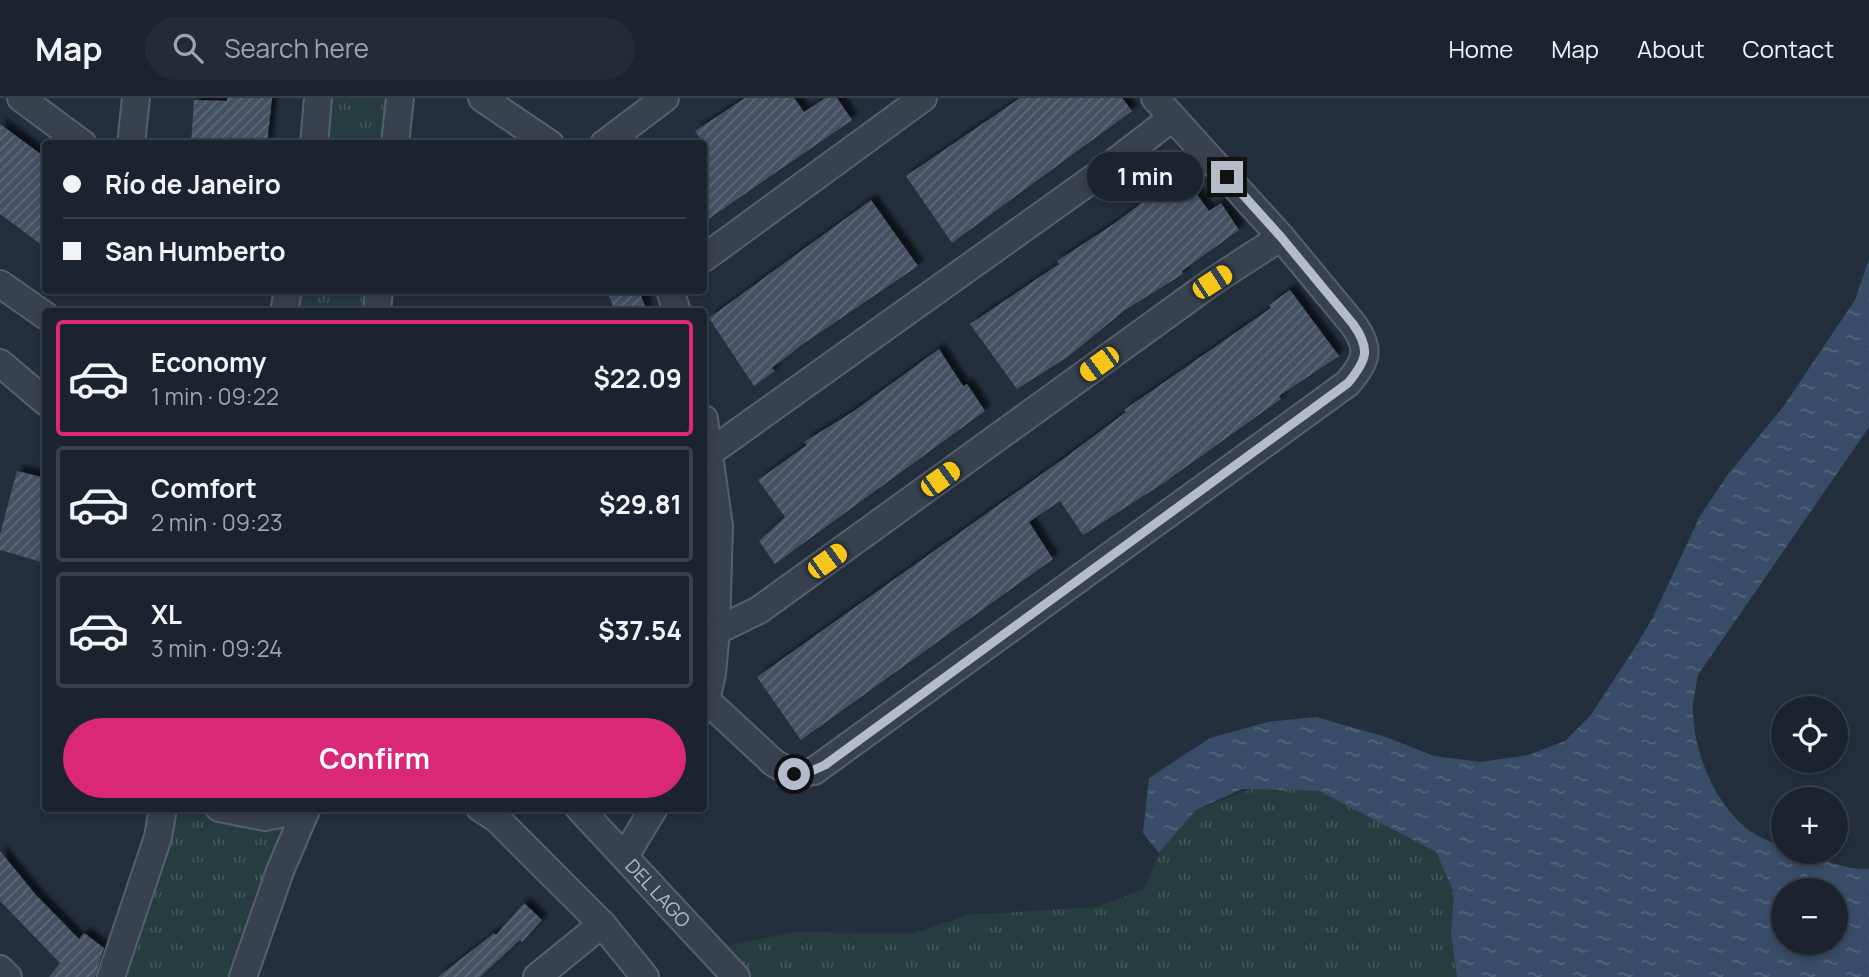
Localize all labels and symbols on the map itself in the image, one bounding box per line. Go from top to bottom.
callout: 1 min [1087,153,1202,202]
route end [1211,161,1243,193]
car [1189,262,1236,302]
car [1076,343,1123,385]
car [917,458,964,500]
car [804,540,851,582]
route start [778,758,810,790]
street label: DEL LAGO [620,853,696,933]

